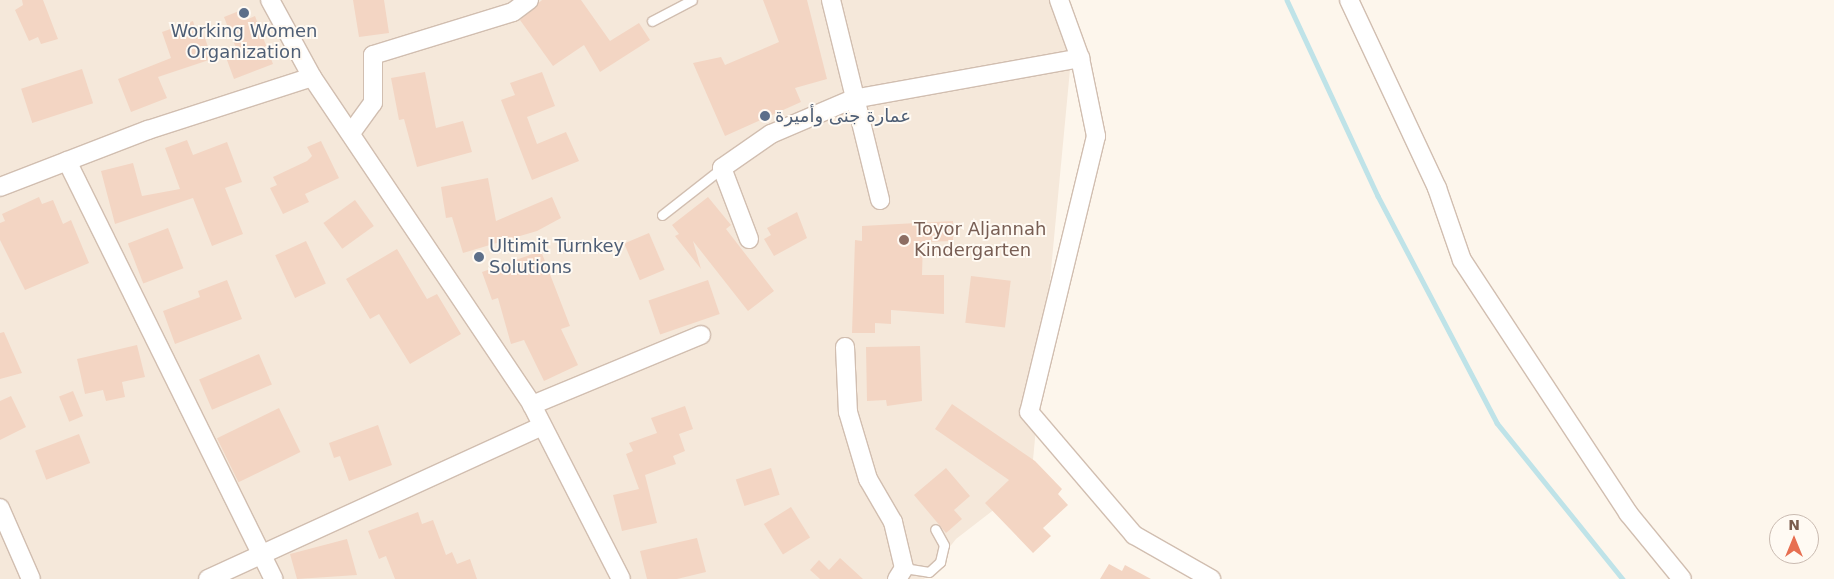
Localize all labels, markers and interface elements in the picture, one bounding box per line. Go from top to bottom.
marker: Working Women Organization [238,7,250,19]
place label: Working Women Organization [171,21,317,64]
place label: عمارة جنى وأميرة [775,105,911,127]
marker: عمارة جنى وأميرة [759,110,771,122]
place label: Toyor Aljannah Kindergarten [914,219,1046,262]
marker: Toyor Aljannah Kindergarten [898,234,910,246]
place label: Ultimit Turnkey Solutions [489,236,624,278]
marker: Ultimit Turnkey Solutions [473,251,485,263]
north arrow [1769,514,1819,564]
text: N [1788,517,1800,533]

